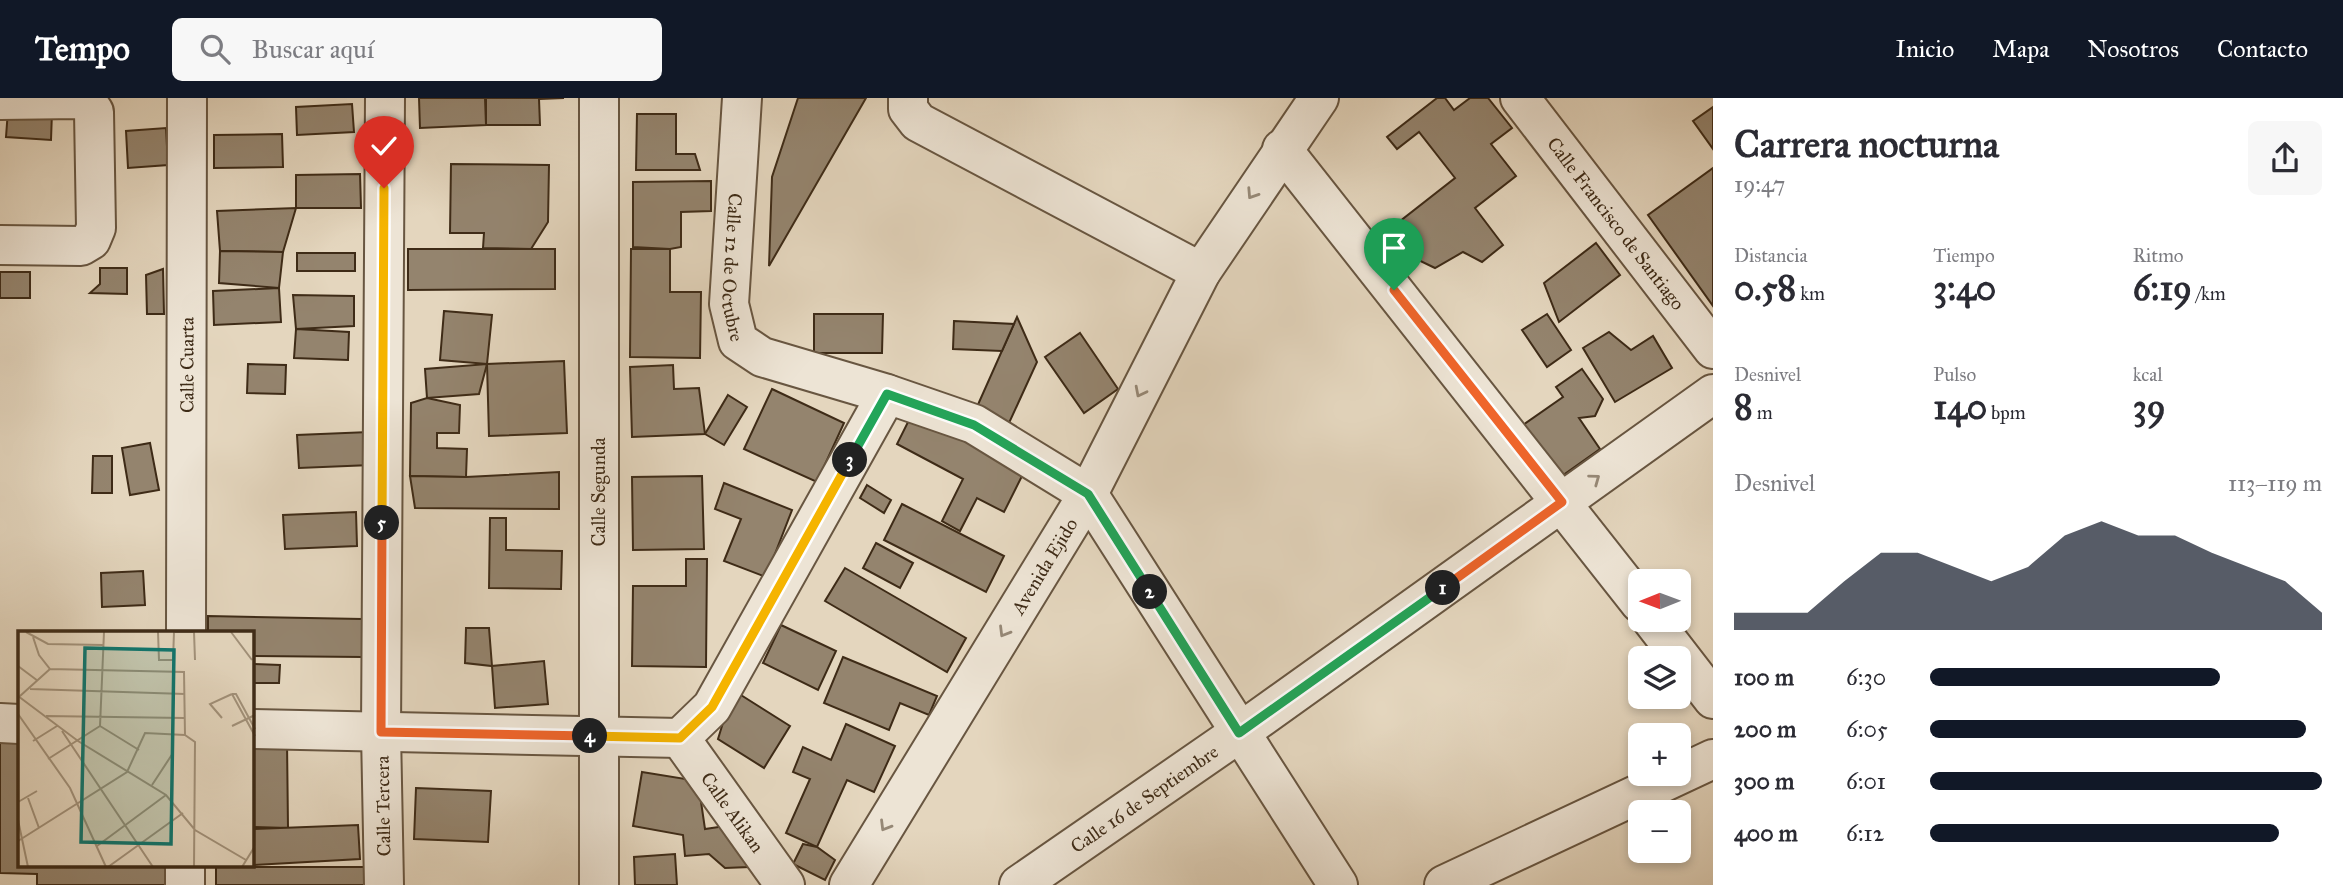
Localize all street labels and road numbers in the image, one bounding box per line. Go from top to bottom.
street label: Calle Francisco de Santiago [1543,132,1690,315]
street label: Calle 12 de Octubre [717,192,749,344]
street label: Calle Cuarta [175,316,198,413]
street label: Calle Segunda [587,436,611,547]
street label: Avenida Ejido [1005,513,1082,619]
street label: Calle 16 de Septiembre [1066,740,1222,858]
street label: Calle Tercera [371,754,395,857]
street label: Calle Alikan [696,767,769,857]

